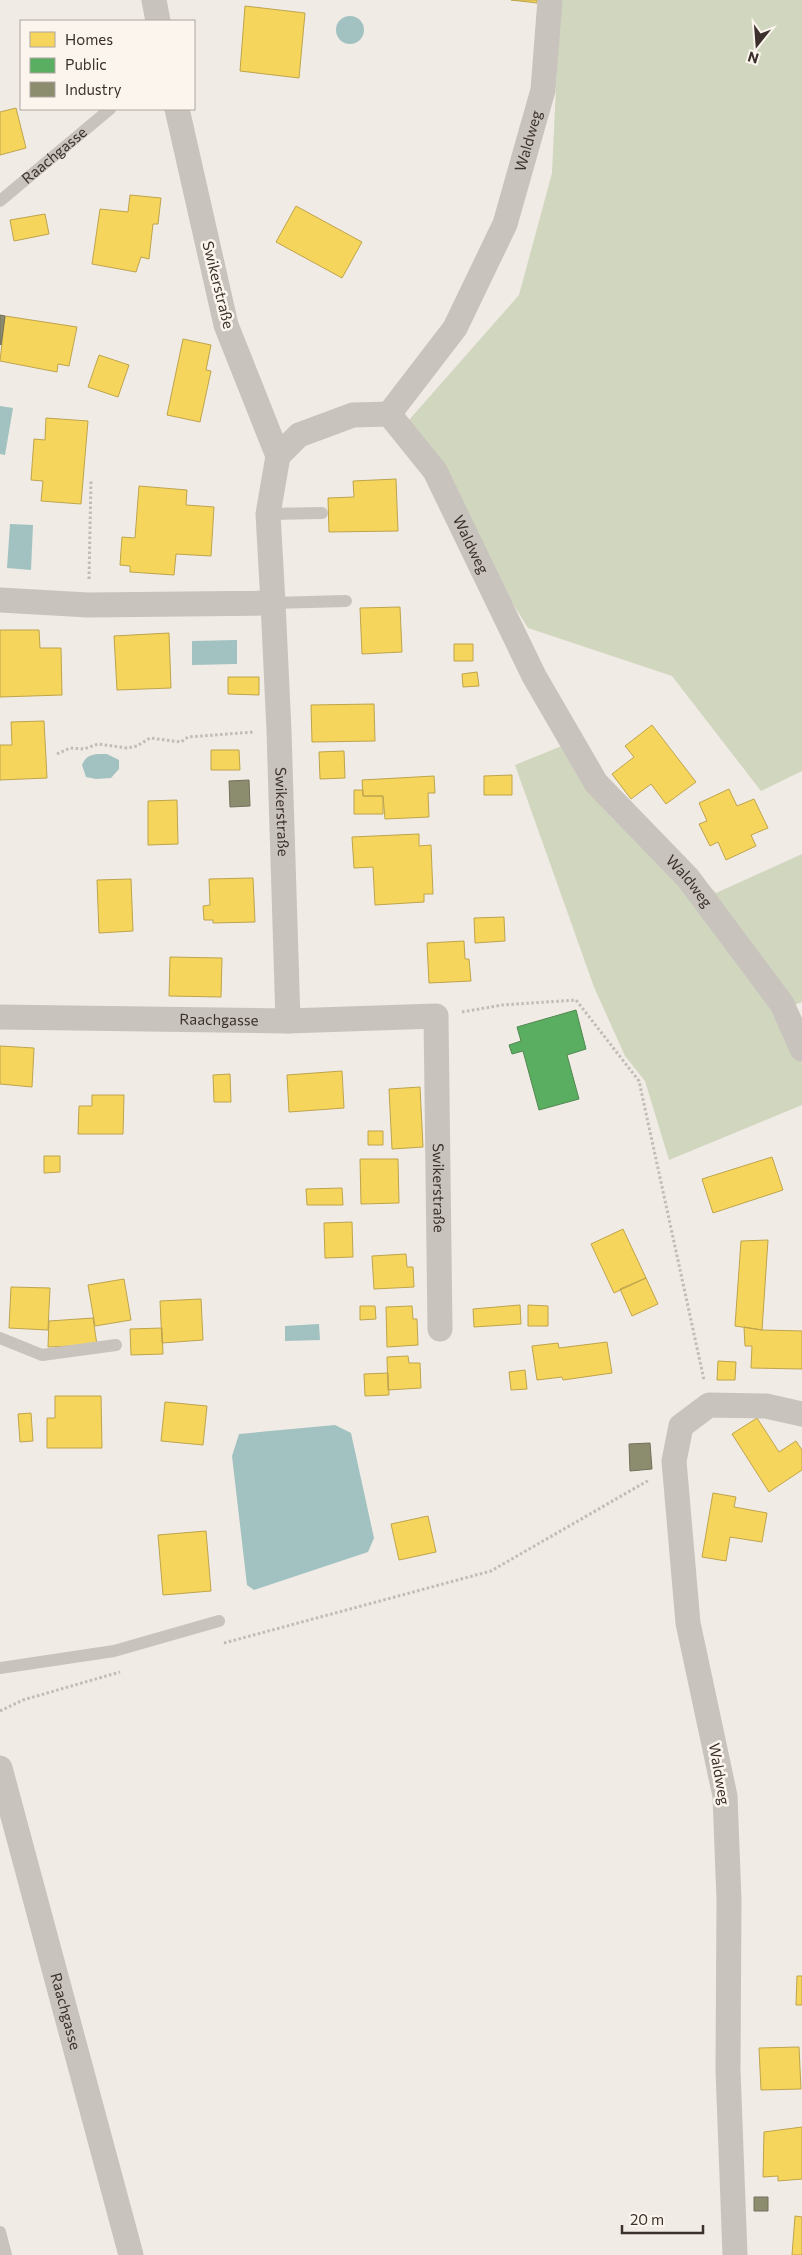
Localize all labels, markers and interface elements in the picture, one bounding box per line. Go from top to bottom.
legend [20,20,195,110]
north arrow [732,20,782,70]
text: Homes [65,30,113,48]
text: N [746,48,761,68]
text: Public [65,55,107,73]
text: Industry [65,80,122,98]
street label: Waldweg [510,108,545,173]
street label: Raachgasse [18,122,90,187]
street label: Swikerstraße [199,239,239,330]
street label: Waldweg [450,512,493,576]
street label: Swikerstraße [272,767,293,857]
street label: Waldweg [663,851,717,910]
street label: Raachgasse [179,1009,259,1029]
street label: Swikerstraße [430,1143,449,1233]
street label: Waldweg [706,1741,734,1806]
street label: Raachgasse [47,1971,85,2052]
scale bar [622,2202,703,2234]
text: 20 m [630,2210,664,2228]

